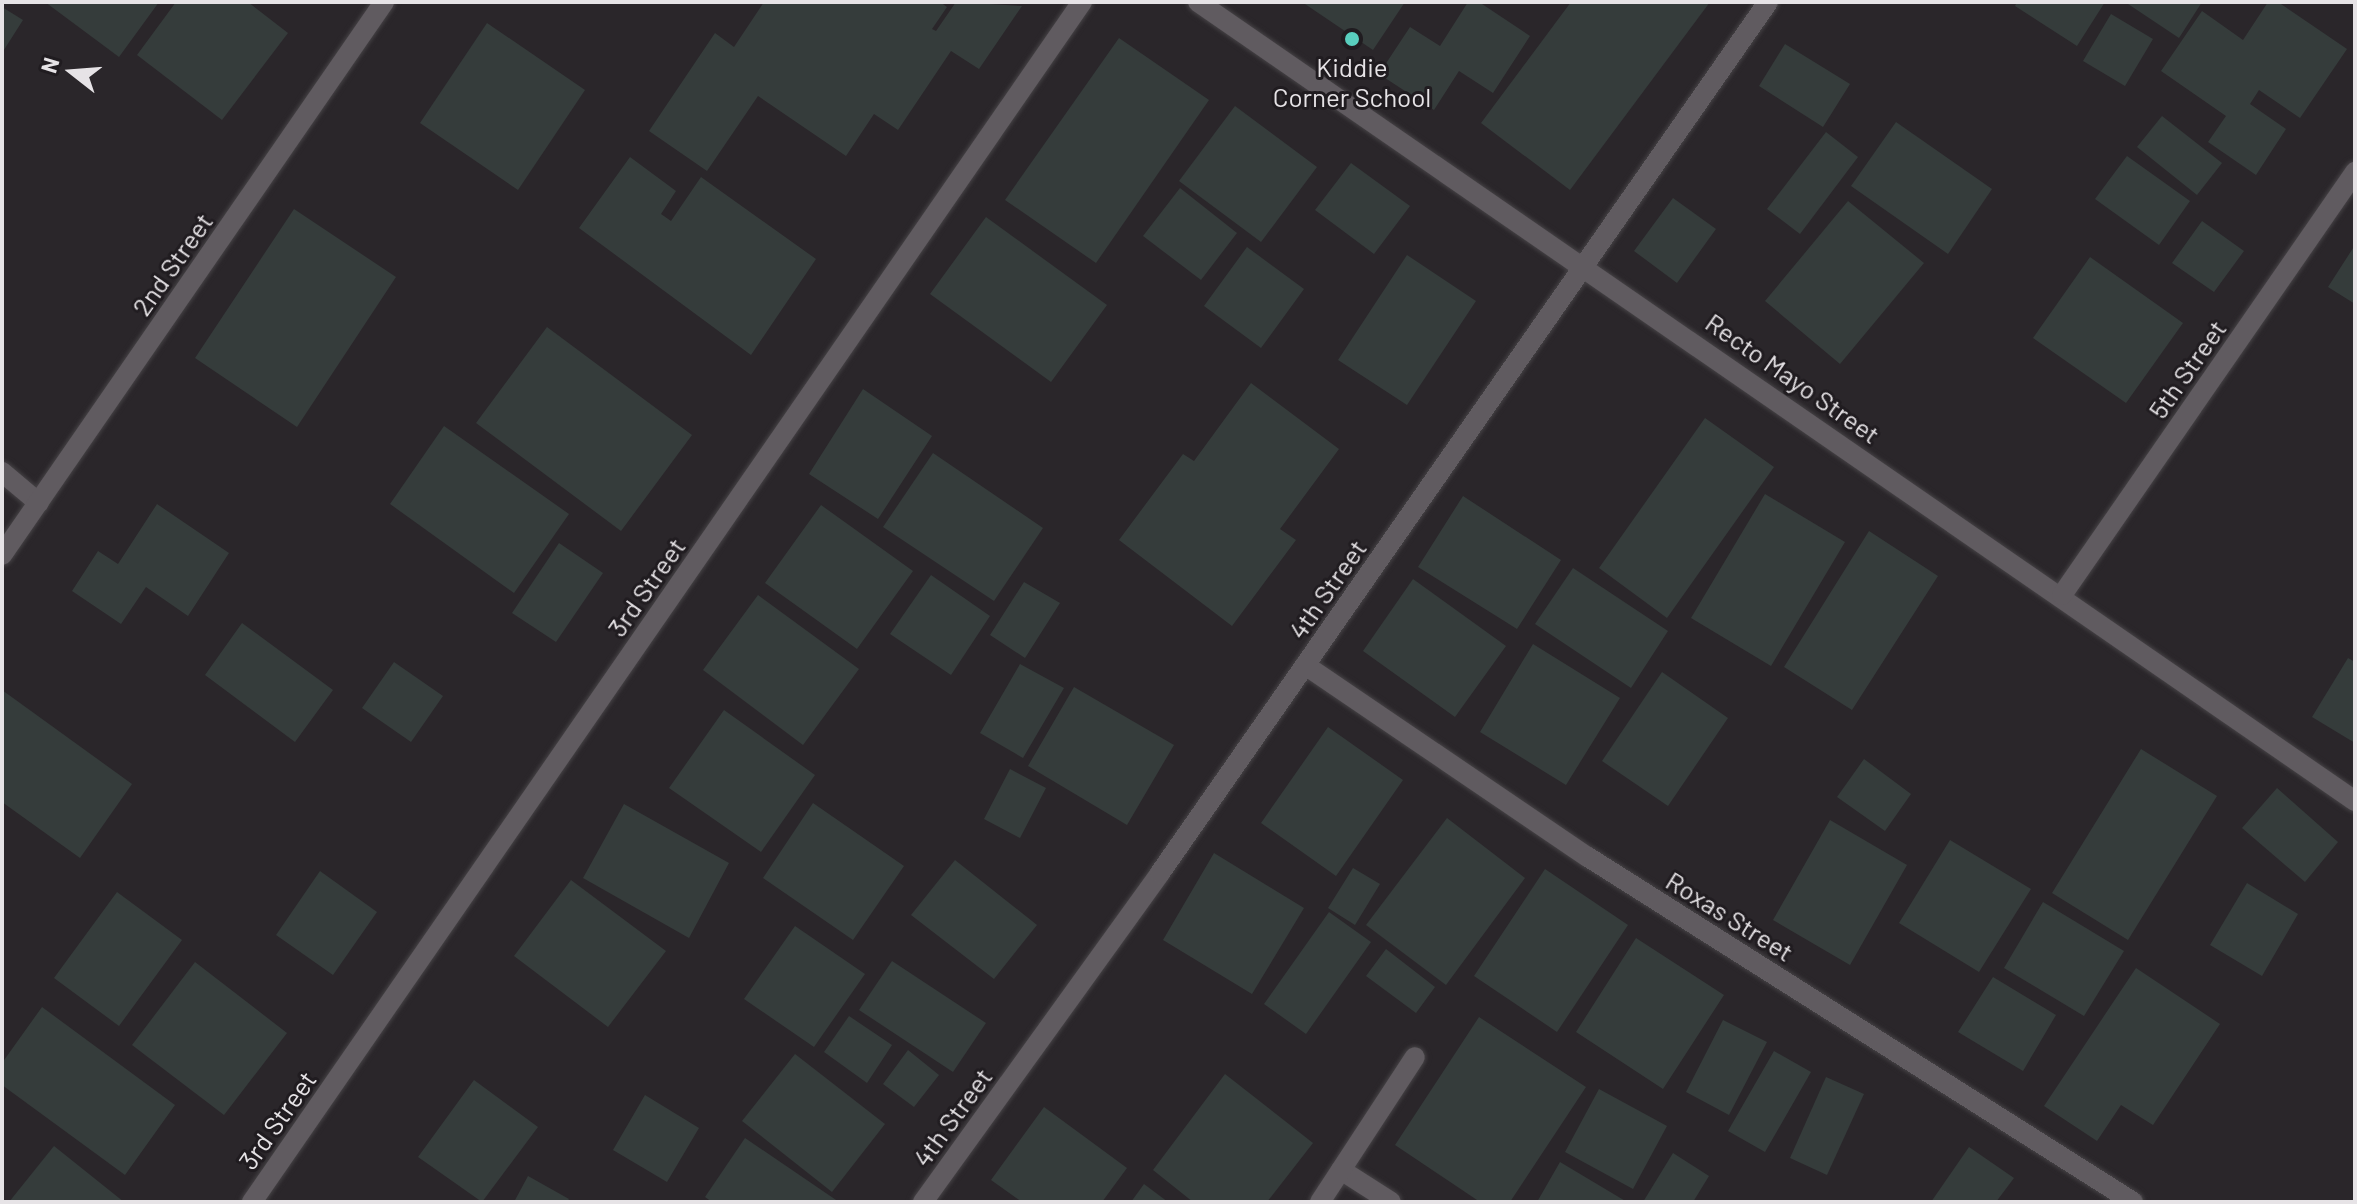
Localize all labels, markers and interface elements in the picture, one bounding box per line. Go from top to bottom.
marker: Kiddie Corner School [1343,30,1361,48]
north arrow [32,32,112,112]
place label: Kiddie Corner School [1273,51,1431,112]
text: N [34,54,64,76]
street label: 2nd Street [125,207,219,321]
street label: Recto Mayo Street [1700,306,1886,450]
street label: 5th Street [2142,314,2232,424]
street label: 3rd Street [601,532,691,642]
street label: 4th Street [1282,533,1372,645]
street label: Roxas Street [1661,865,1799,967]
street label: 4th Street [906,1062,998,1172]
street label: 3rd Street [232,1065,322,1175]

